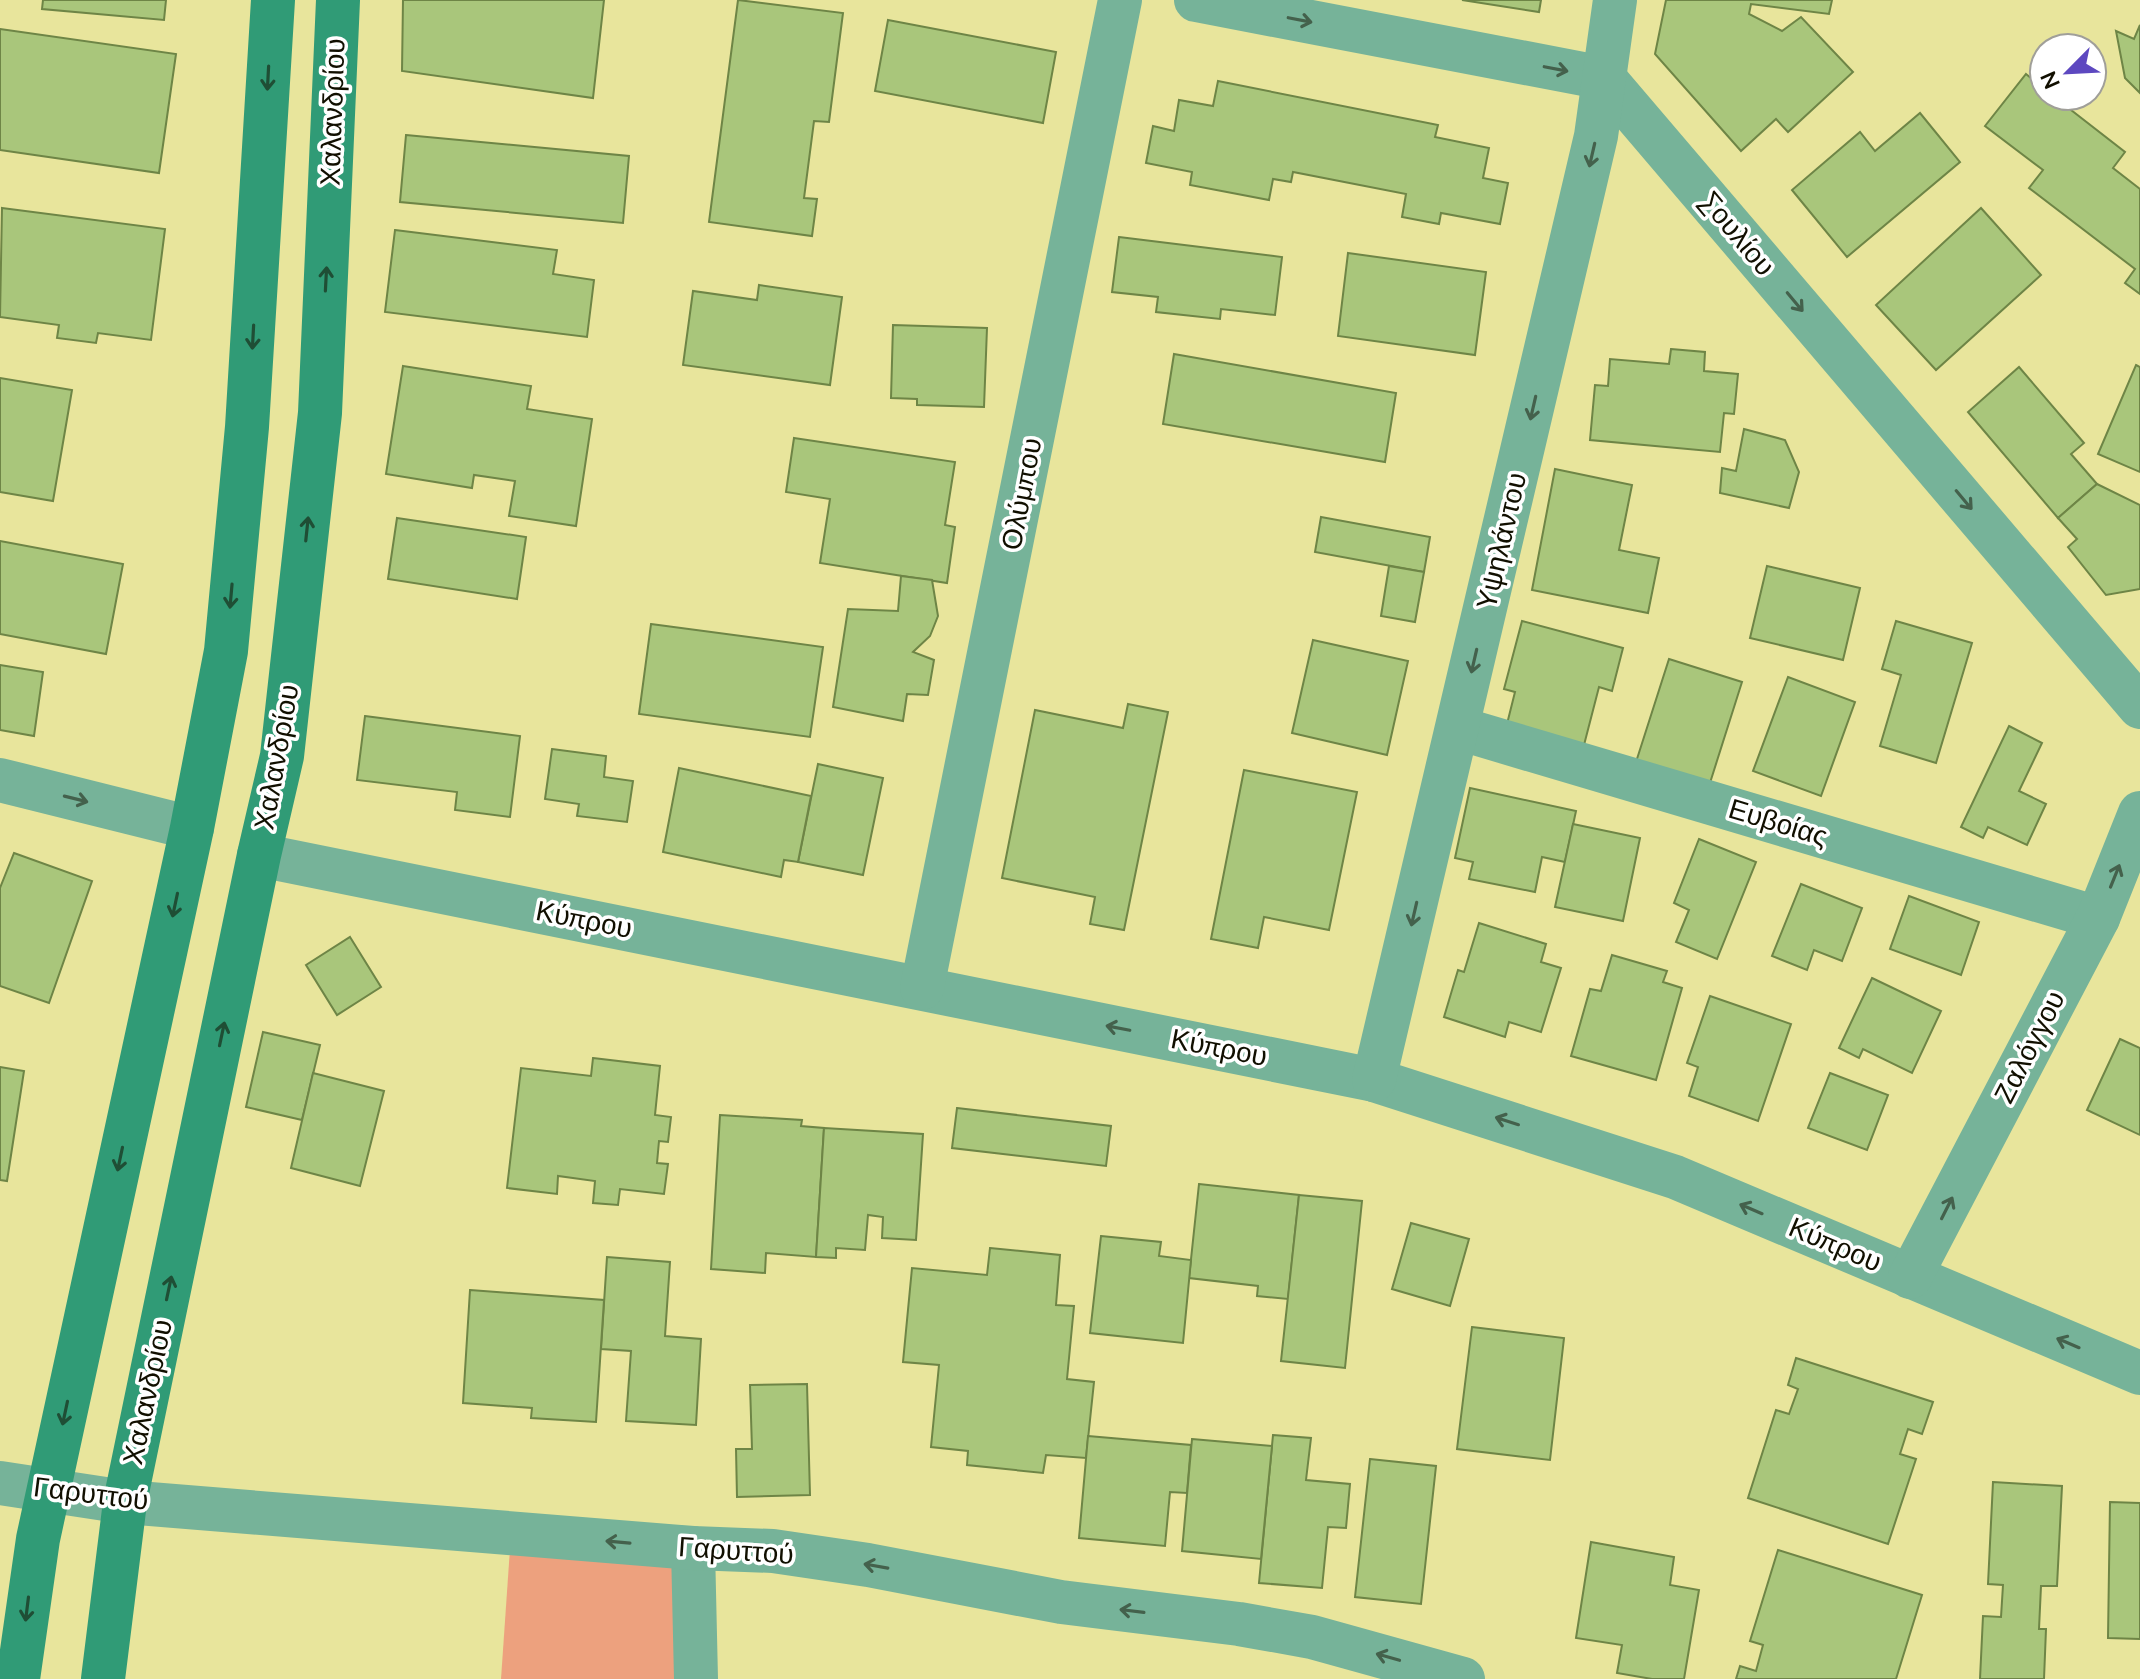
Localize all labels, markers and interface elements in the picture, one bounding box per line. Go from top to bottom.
one-way arrow [1287,13,1313,28]
north arrow [2028,32,2108,112]
street label: Χαλανδρίου [311,38,355,186]
one-way arrow [1543,62,1568,77]
one-way arrow [261,64,276,91]
text: N [2034,66,2068,93]
one-way arrow [1584,142,1599,167]
street label: Σουλίου [1691,184,1783,284]
one-way arrow [318,266,333,293]
one-way arrow [1786,292,1804,312]
one-way arrow [245,323,260,350]
one-way arrow [1525,395,1540,421]
street label: Ολύμπου [993,435,1051,553]
street label: Υψηλάντου [1468,469,1536,613]
one-way arrow [1955,490,1973,510]
one-way arrow [300,516,315,543]
one-way arrow [224,583,239,609]
one-way arrow [1465,648,1480,674]
street label: Χαλανδρίου [246,681,308,833]
street label: Ευβοίας [1724,790,1832,856]
one-way arrow [62,793,88,808]
one-way arrow [2108,864,2123,889]
one-way arrow [167,891,182,917]
street label: Κύπρου [533,892,635,948]
one-way arrow [1406,901,1421,927]
street label: Ζαλόγγου [1986,984,2074,1110]
one-way arrow [1106,1020,1132,1035]
street label: Κύπρου [1168,1020,1270,1076]
one-way arrow [215,1021,230,1047]
one-way arrow [1494,1113,1519,1128]
one-way arrow [112,1145,127,1171]
one-way arrow [1940,1197,1955,1220]
one-way arrow [1739,1201,1764,1216]
street label: Κύπρου [1783,1209,1887,1281]
one-way arrow [162,1276,177,1302]
street label: Χαλανδρίου [114,1316,182,1468]
one-way arrow [2056,1335,2081,1350]
one-way arrow [57,1399,72,1425]
street label: Γαρυττού [31,1468,151,1520]
street label: Γαρυττού [677,1528,795,1574]
one-way arrow [605,1534,632,1549]
one-way arrow [864,1558,890,1573]
one-way arrow [19,1595,34,1622]
one-way arrow [1120,1603,1145,1618]
one-way arrow [1375,1649,1401,1664]

